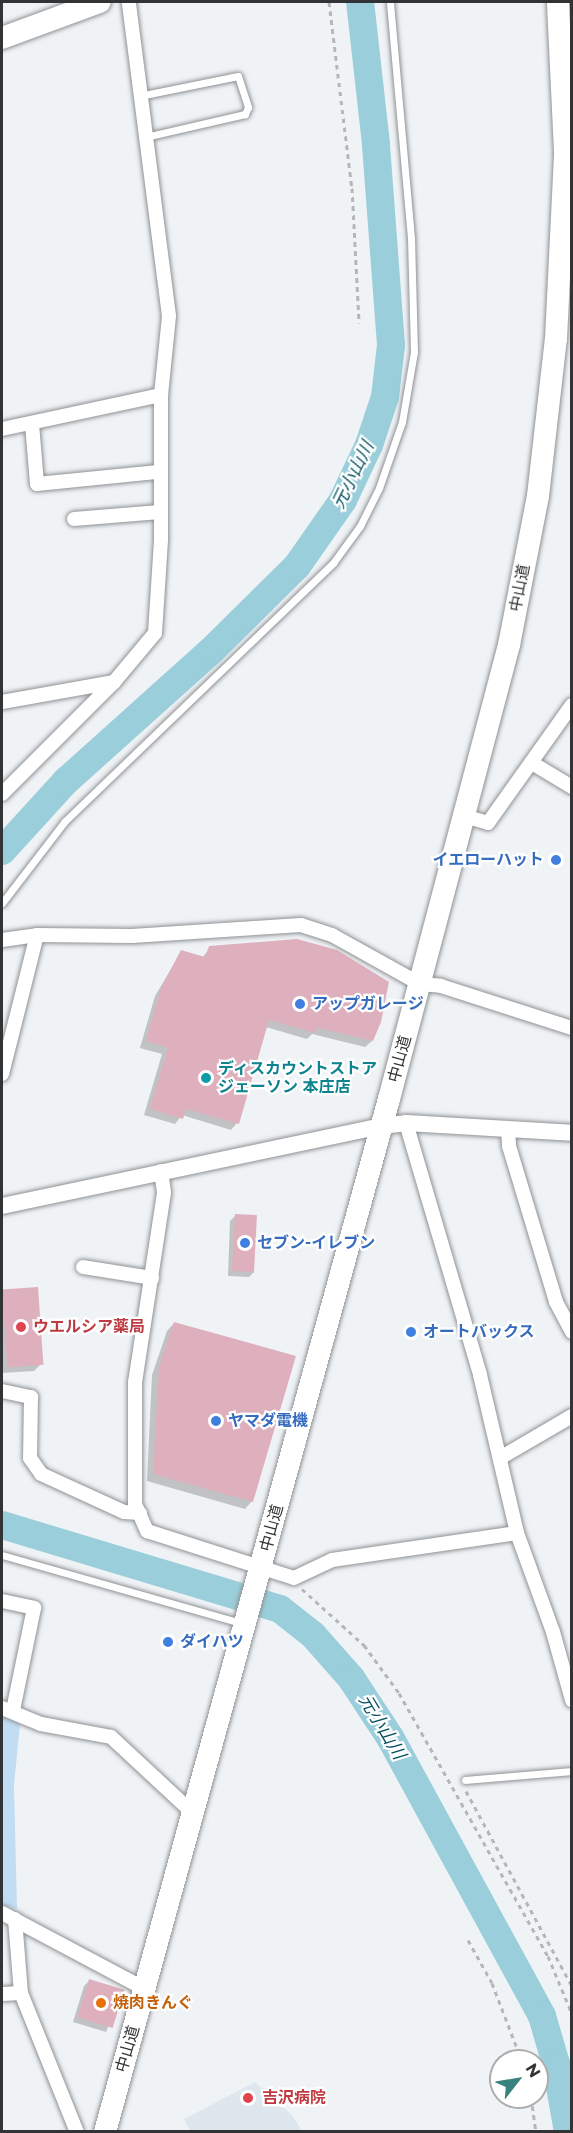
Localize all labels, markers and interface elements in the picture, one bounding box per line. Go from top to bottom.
water label: 元小山川 [328,438,378,512]
street label: 中山道 [506,563,534,613]
place label: イエローハット [432,850,544,870]
marker: イエローハット [549,853,563,867]
place label: アップガレージ [312,994,424,1014]
marker: アップガレージ [293,997,307,1011]
street label: 中山道 [385,1033,415,1085]
place label: ディスカウントストア ジェーソン 本庄店 [218,1059,378,1097]
marker: ディスカウントストア ジェーソン 本庄店 [199,1071,213,1085]
place label: セブン-イレブン [257,1233,375,1253]
marker: セブン-イレブン [238,1236,252,1250]
place label: ウエルシア薬局 [33,1317,145,1337]
marker: ウエルシア薬局 [14,1320,28,1334]
place label: オートバックス [423,1322,535,1342]
marker: オートバックス [404,1325,418,1339]
place label: ヤマダ電機 [228,1411,308,1431]
marker: ヤマダ電機 [209,1414,223,1428]
street label: 中山道 [257,1502,287,1554]
place label: ダイハツ [180,1632,244,1652]
marker: ダイハツ [161,1635,175,1649]
water label: 元小山川 [354,1691,410,1763]
place label: 焼肉きんぐ [113,1993,193,2013]
marker: 焼肉きんぐ [94,1996,108,2010]
street label: 中山道 [112,2023,144,2075]
north arrow [489,2049,549,2109]
text: N [522,2060,545,2081]
place label: 吉沢病院 [262,2088,326,2108]
marker: 吉沢病院 [239,2089,257,2107]

